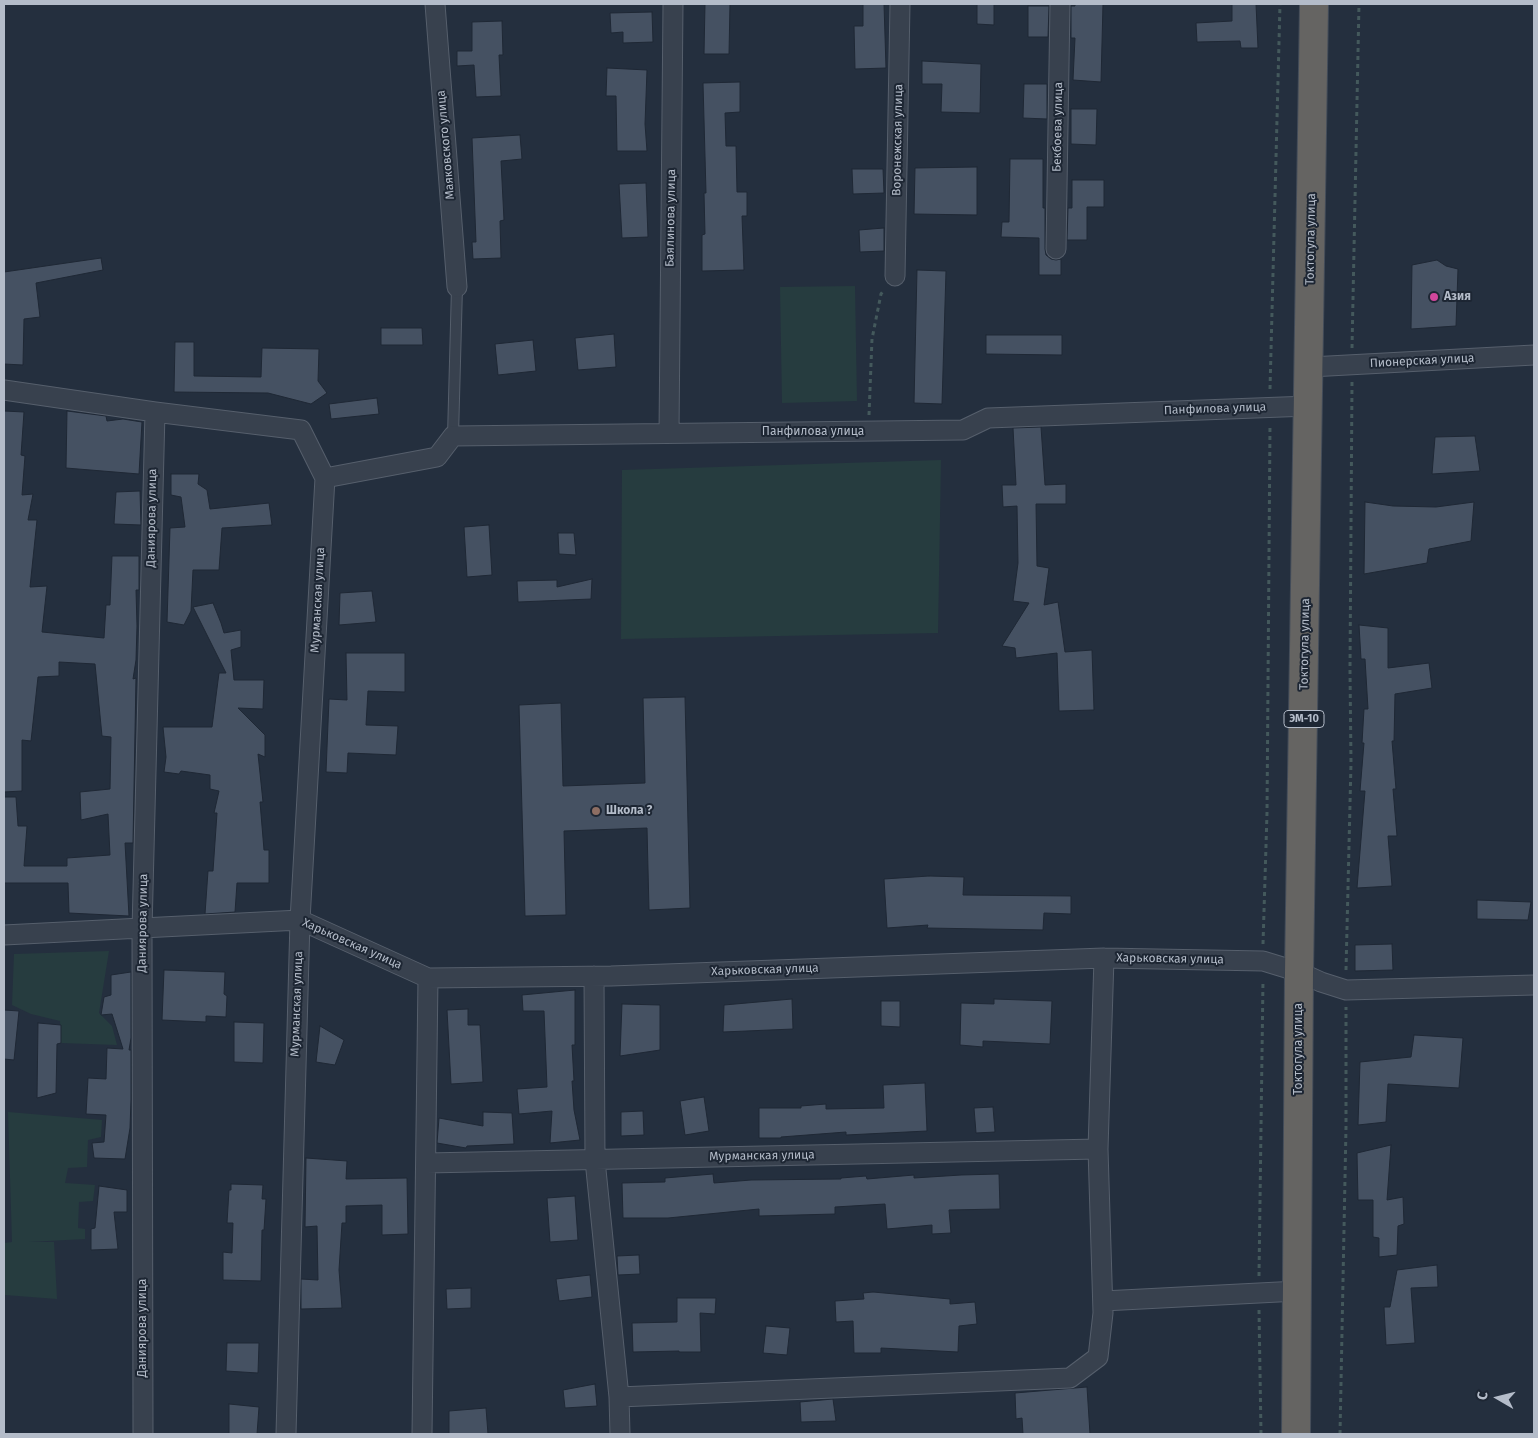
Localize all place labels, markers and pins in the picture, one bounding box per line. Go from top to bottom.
place label: Aзия [1444,290,1471,304]
marker: Aзия [1428,291,1440,303]
place label: Школа ? [606,804,652,818]
marker: Школа ? [590,805,602,817]

